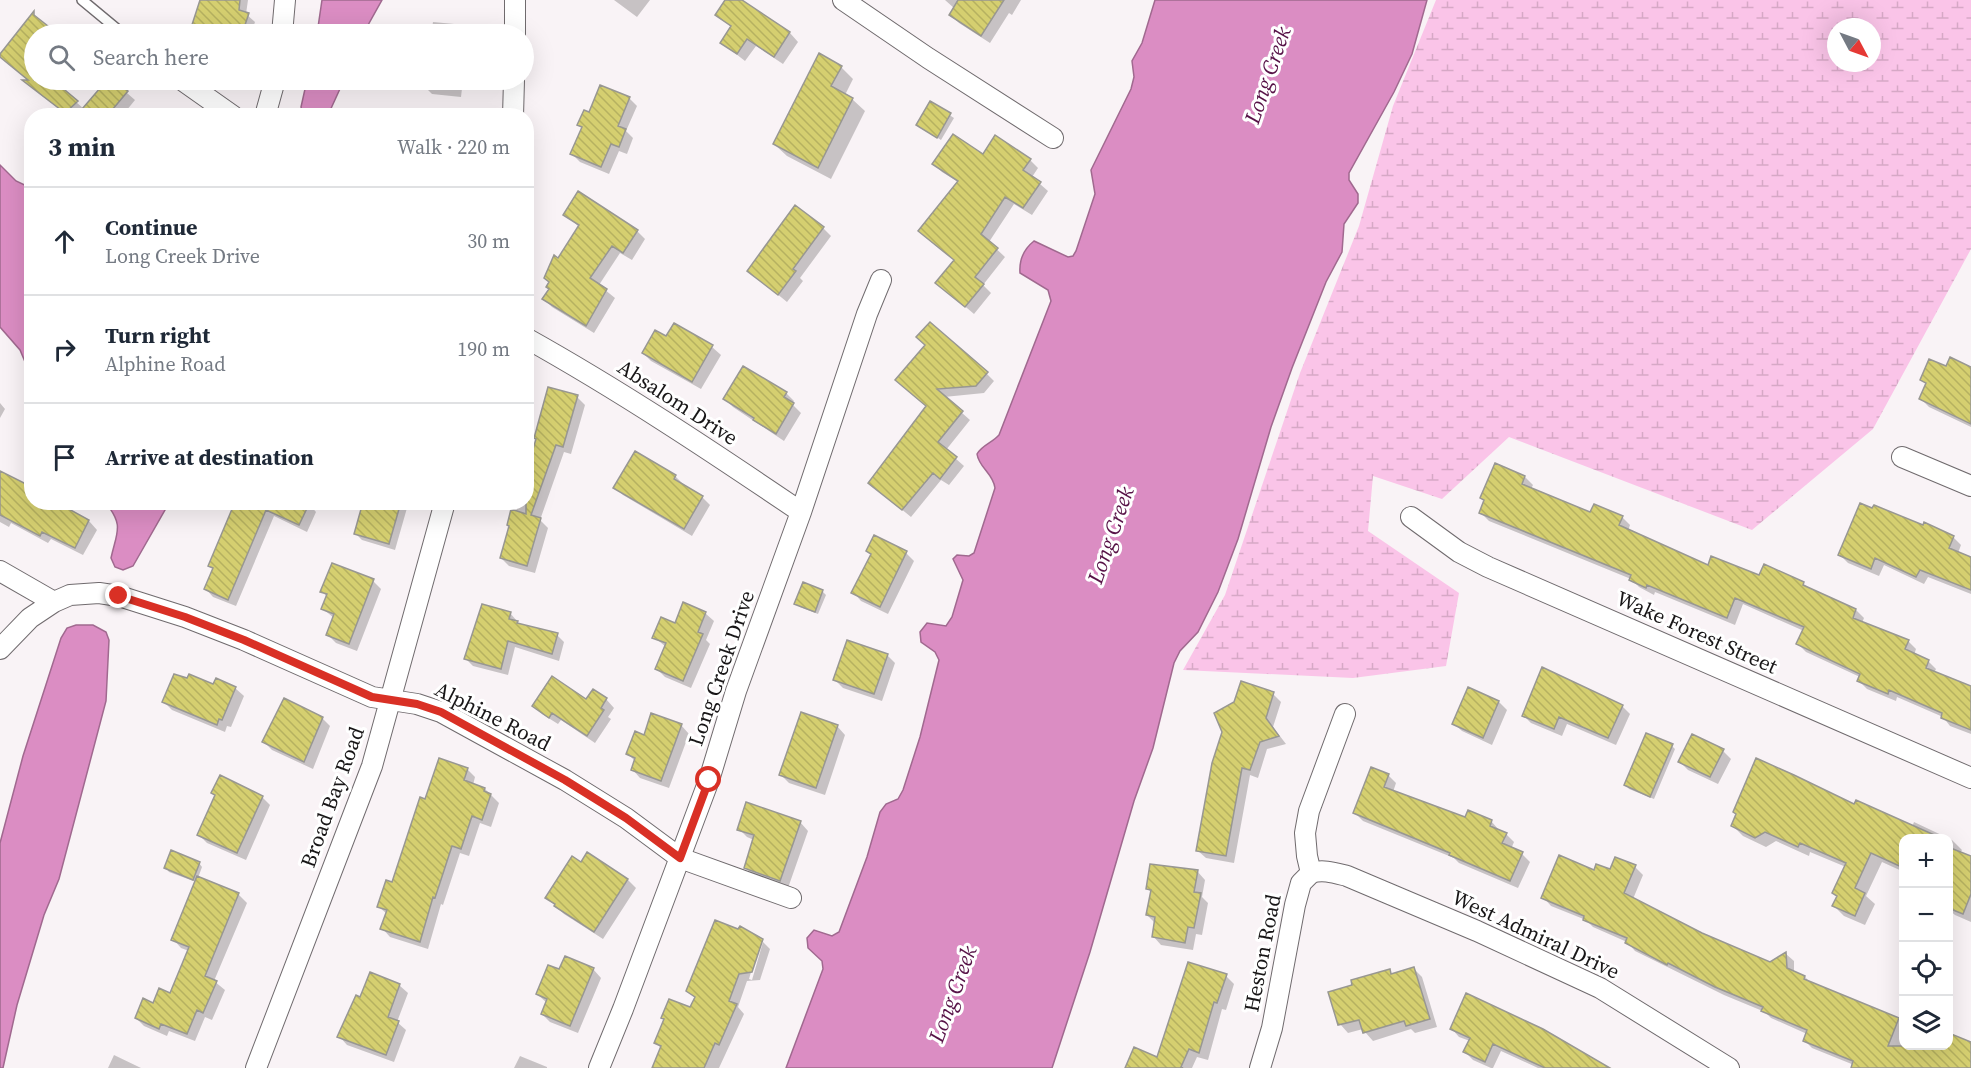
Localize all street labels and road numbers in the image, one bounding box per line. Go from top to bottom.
street label: Absalom Drive [612,352,744,452]
street label: Wake Forest Street [1612,583,1782,681]
street label: Long Creek Drive [681,586,761,750]
street label: Alphine Road [430,674,556,758]
street label: Broad Bay Road [293,723,371,871]
street label: West Admiral Drive [1447,882,1625,986]
street label: Heston Road [1236,891,1288,1014]

